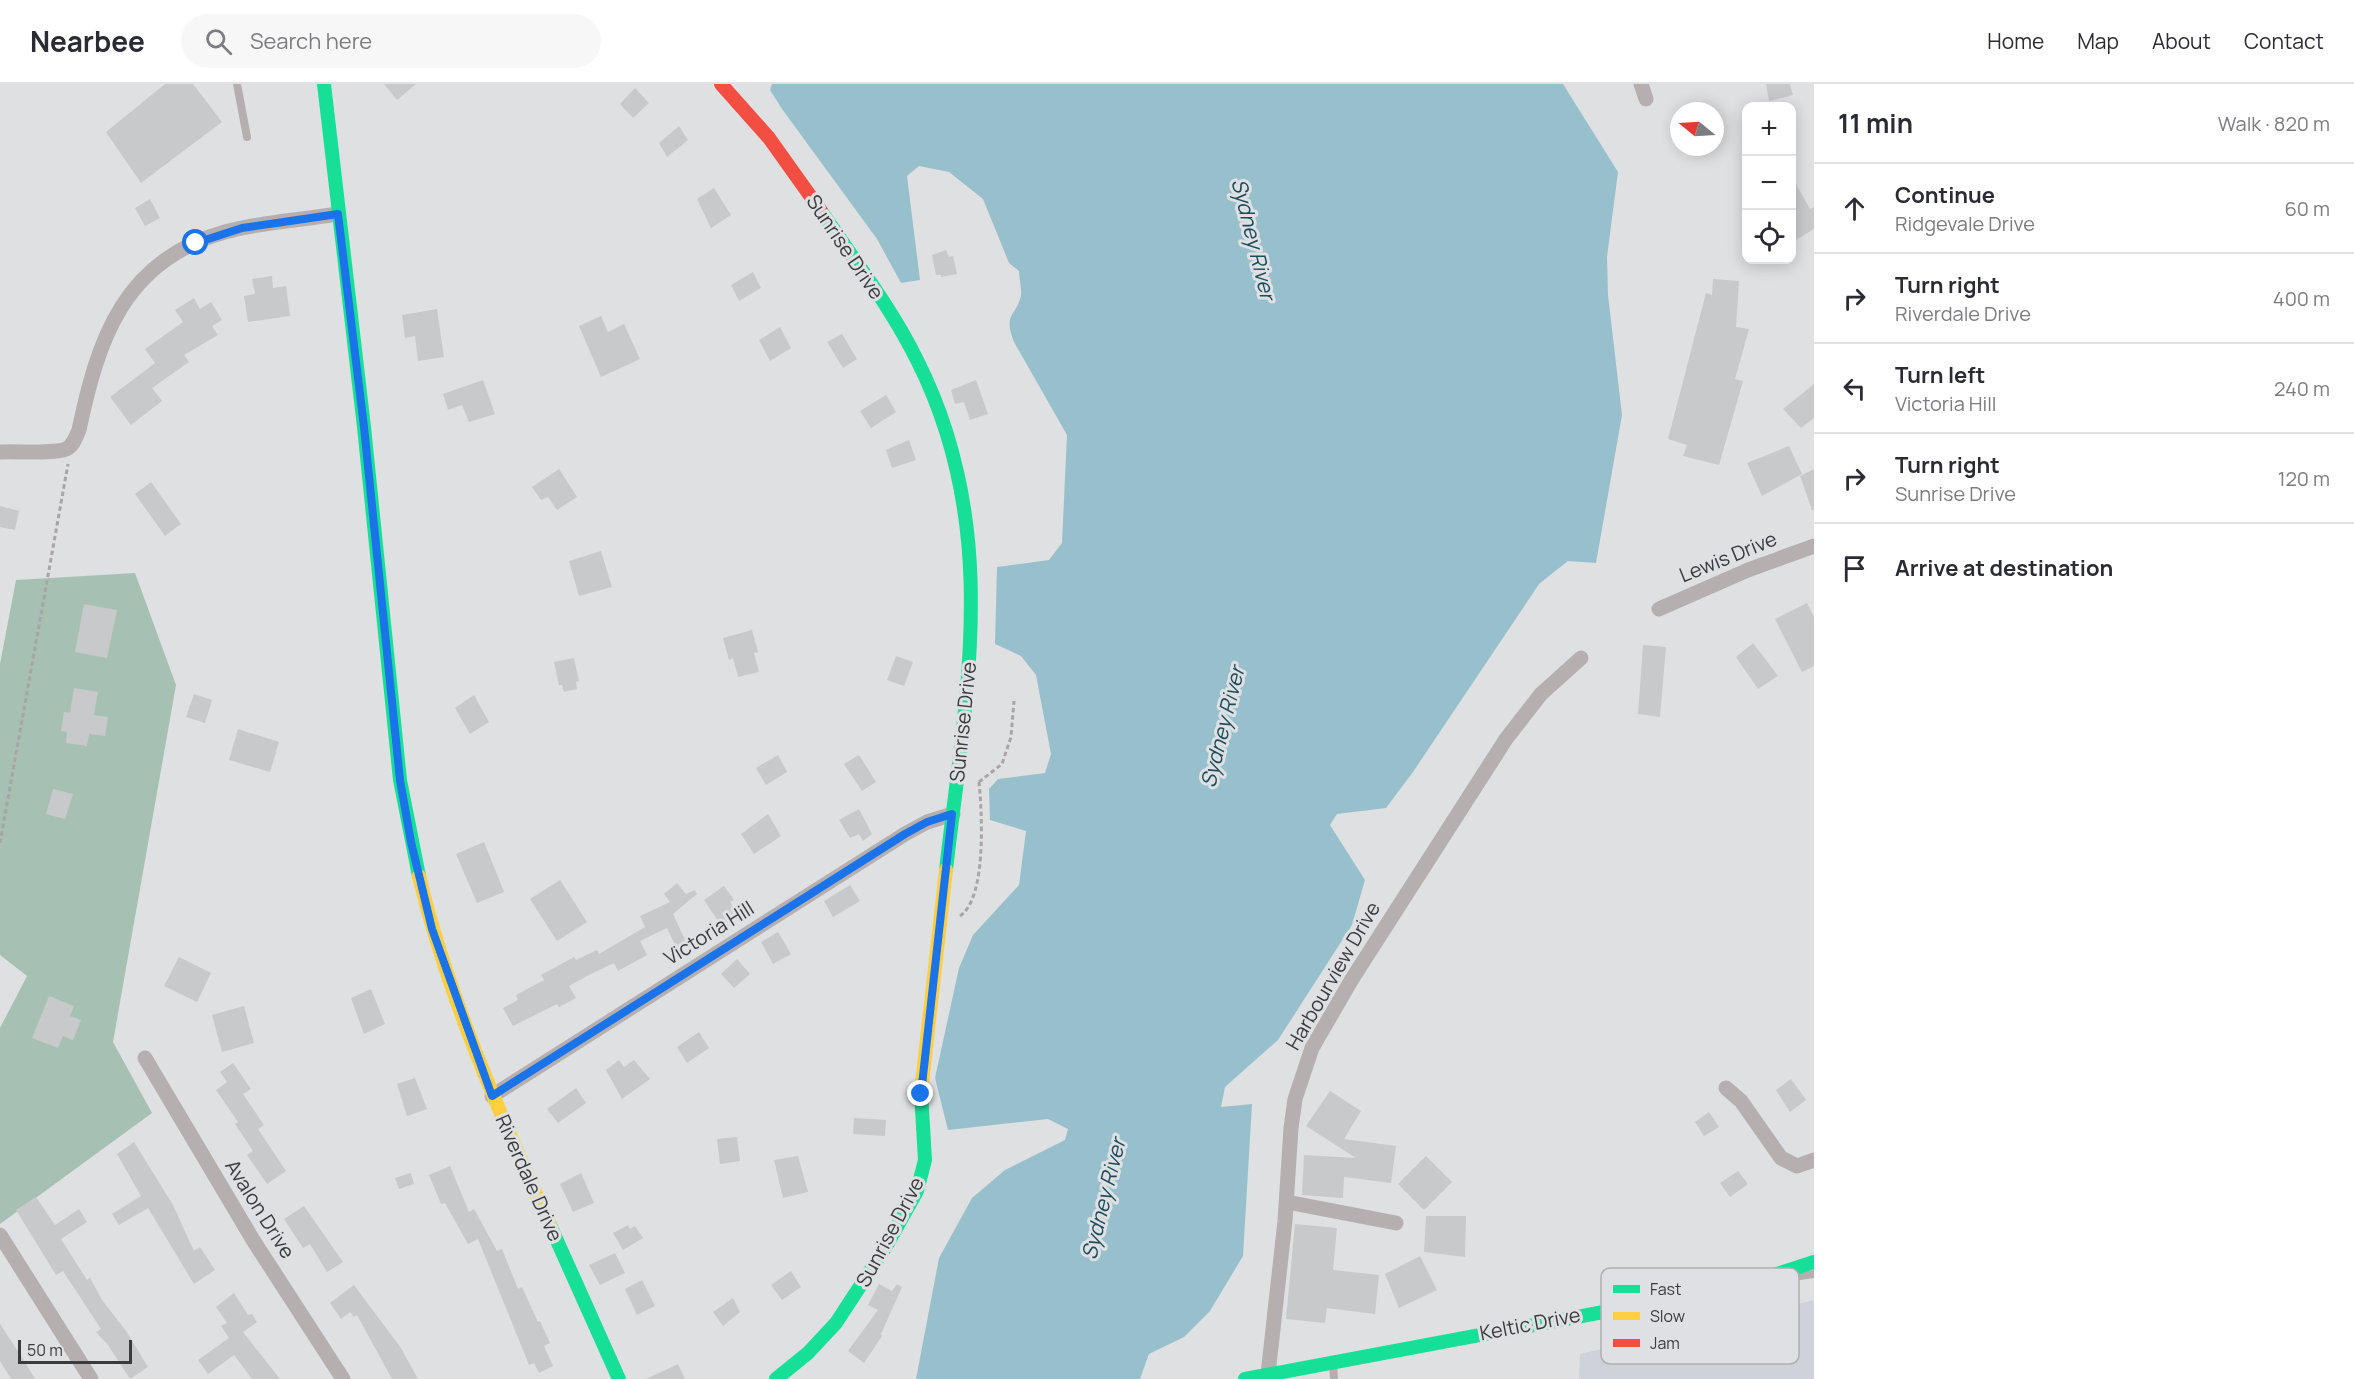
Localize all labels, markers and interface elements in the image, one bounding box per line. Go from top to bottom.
search box [181,14,601,68]
text: Nearbee [30,22,145,60]
icon: search [202,25,235,58]
text: Search here [250,26,372,56]
text: Home [1987,27,2044,55]
text: Map [2077,27,2119,55]
text: About [2152,27,2211,55]
text: Contact [2244,27,2324,55]
north arrow [1670,102,1724,156]
map controls [1742,102,1796,264]
button: + [1742,102,1796,156]
text: 11 min [1838,105,1913,141]
text: Walk · 820 m [2218,110,2330,137]
button: − [1742,156,1796,210]
water label: Sydney River [1225,175,1283,305]
text: Continue [1895,180,1995,210]
street label: Sunrise Drive [800,189,890,304]
icon: ahead [1838,192,1871,225]
text: 60 m [2284,195,2330,222]
button: locate [1742,210,1796,264]
text: Ridgevale Drive [1895,210,2035,237]
route start [182,229,208,255]
text: Turn right [1895,270,2000,300]
icon: right [1838,282,1871,315]
text: 400 m [2273,285,2330,312]
text: Riverdale Drive [1895,300,2031,327]
text: Turn left [1895,360,1985,390]
icon: left [1838,372,1871,405]
text: 240 m [2274,375,2330,402]
text: Victoria Hill [1895,390,1997,417]
text: Turn right [1895,450,2000,480]
icon: right [1838,462,1871,495]
text: 120 m [2278,465,2330,492]
text: Sunrise Drive [1895,480,2016,507]
street label: Lewis Drive [1675,525,1781,588]
icon: arrive [1838,552,1871,585]
text: Arrive at destination [1895,553,2113,583]
street label: Sunrise Drive [943,660,982,783]
water label: Sydney River [1193,661,1251,790]
street label: Victoria Hill [659,894,759,971]
street label: Harbourview Drive [1279,897,1386,1055]
route end [907,1080,933,1106]
street label: Riverdale Drive [490,1110,569,1245]
water label: Sydney River [1074,1133,1132,1262]
street label: Avalon Drive [219,1154,301,1263]
street label: Sunrise Drive [849,1172,930,1291]
legend [1601,1268,1799,1364]
text: Fast [1650,1278,1681,1300]
street label: Keltic Drive [1477,1301,1583,1346]
text: Slow [1650,1305,1685,1327]
text: Jam [1650,1332,1680,1354]
scale bar [18,1337,132,1364]
text: 50 m [27,1339,63,1361]

